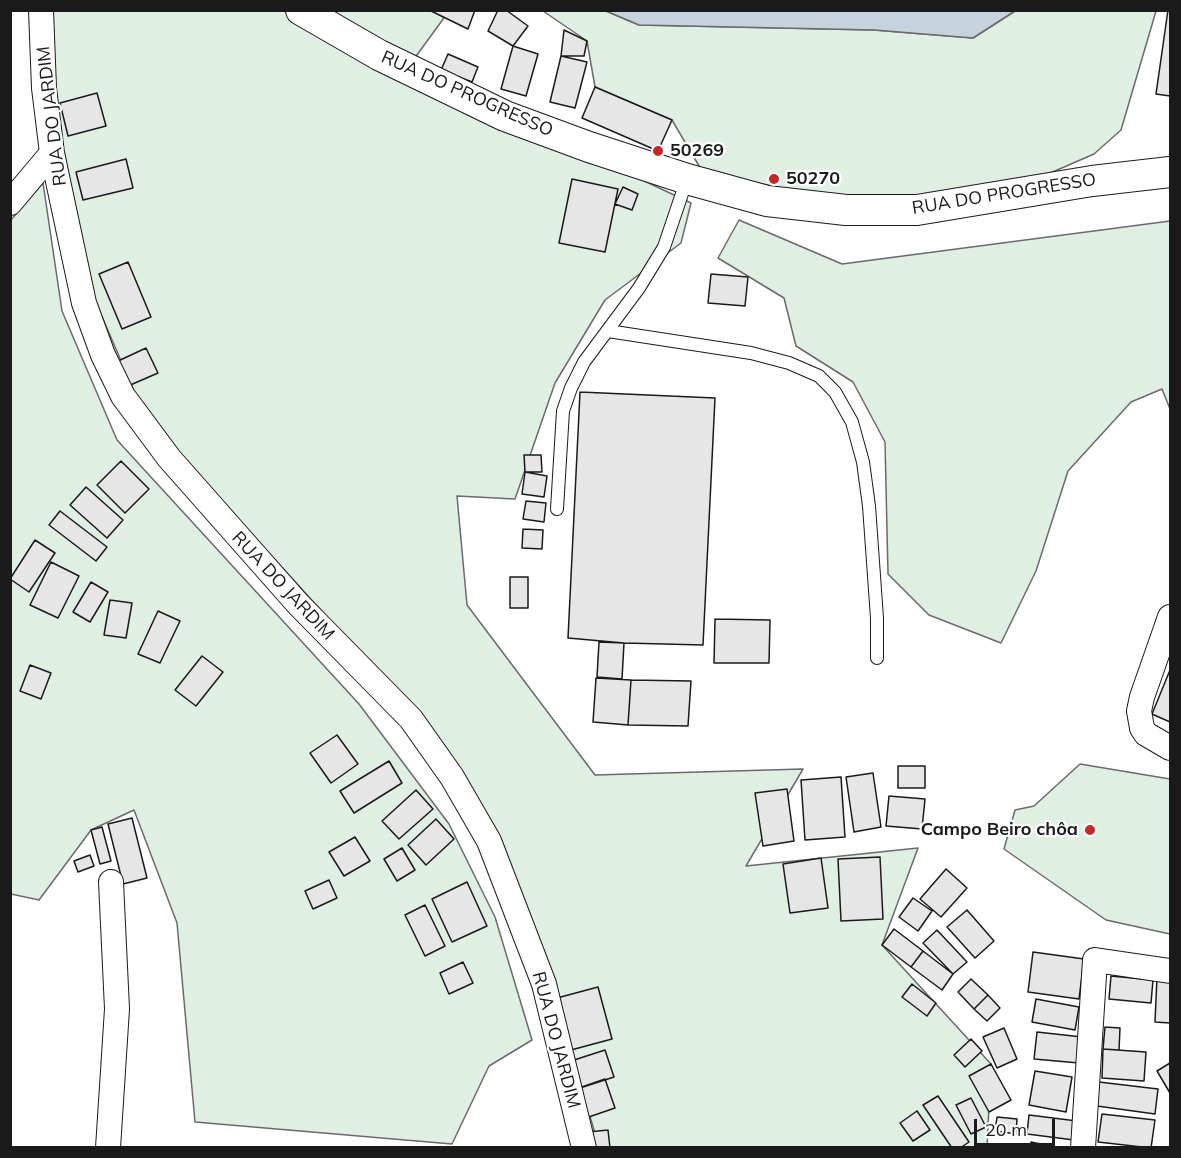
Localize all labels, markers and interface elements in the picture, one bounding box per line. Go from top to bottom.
street label: RUA DO JARDIM [33,45,71,187]
street label: RUA DO PROGRESSO [378,46,556,142]
place label: 50269 [670,140,724,162]
marker: 50269 [651,144,665,158]
place label: 50270 [786,168,840,190]
street label: RUA DO PROGRESSO [911,169,1097,219]
marker: 50270 [767,172,781,186]
street label: RUA DO JARDIM [227,527,339,645]
place label: Campo Beiro chôa [921,819,1078,841]
marker: Campo Beiro chôa [1083,823,1097,837]
street label: RUA DO JARDIM [527,969,585,1111]
scale bar [977,1107,1058,1145]
text: 20 m [985,1118,1027,1141]

